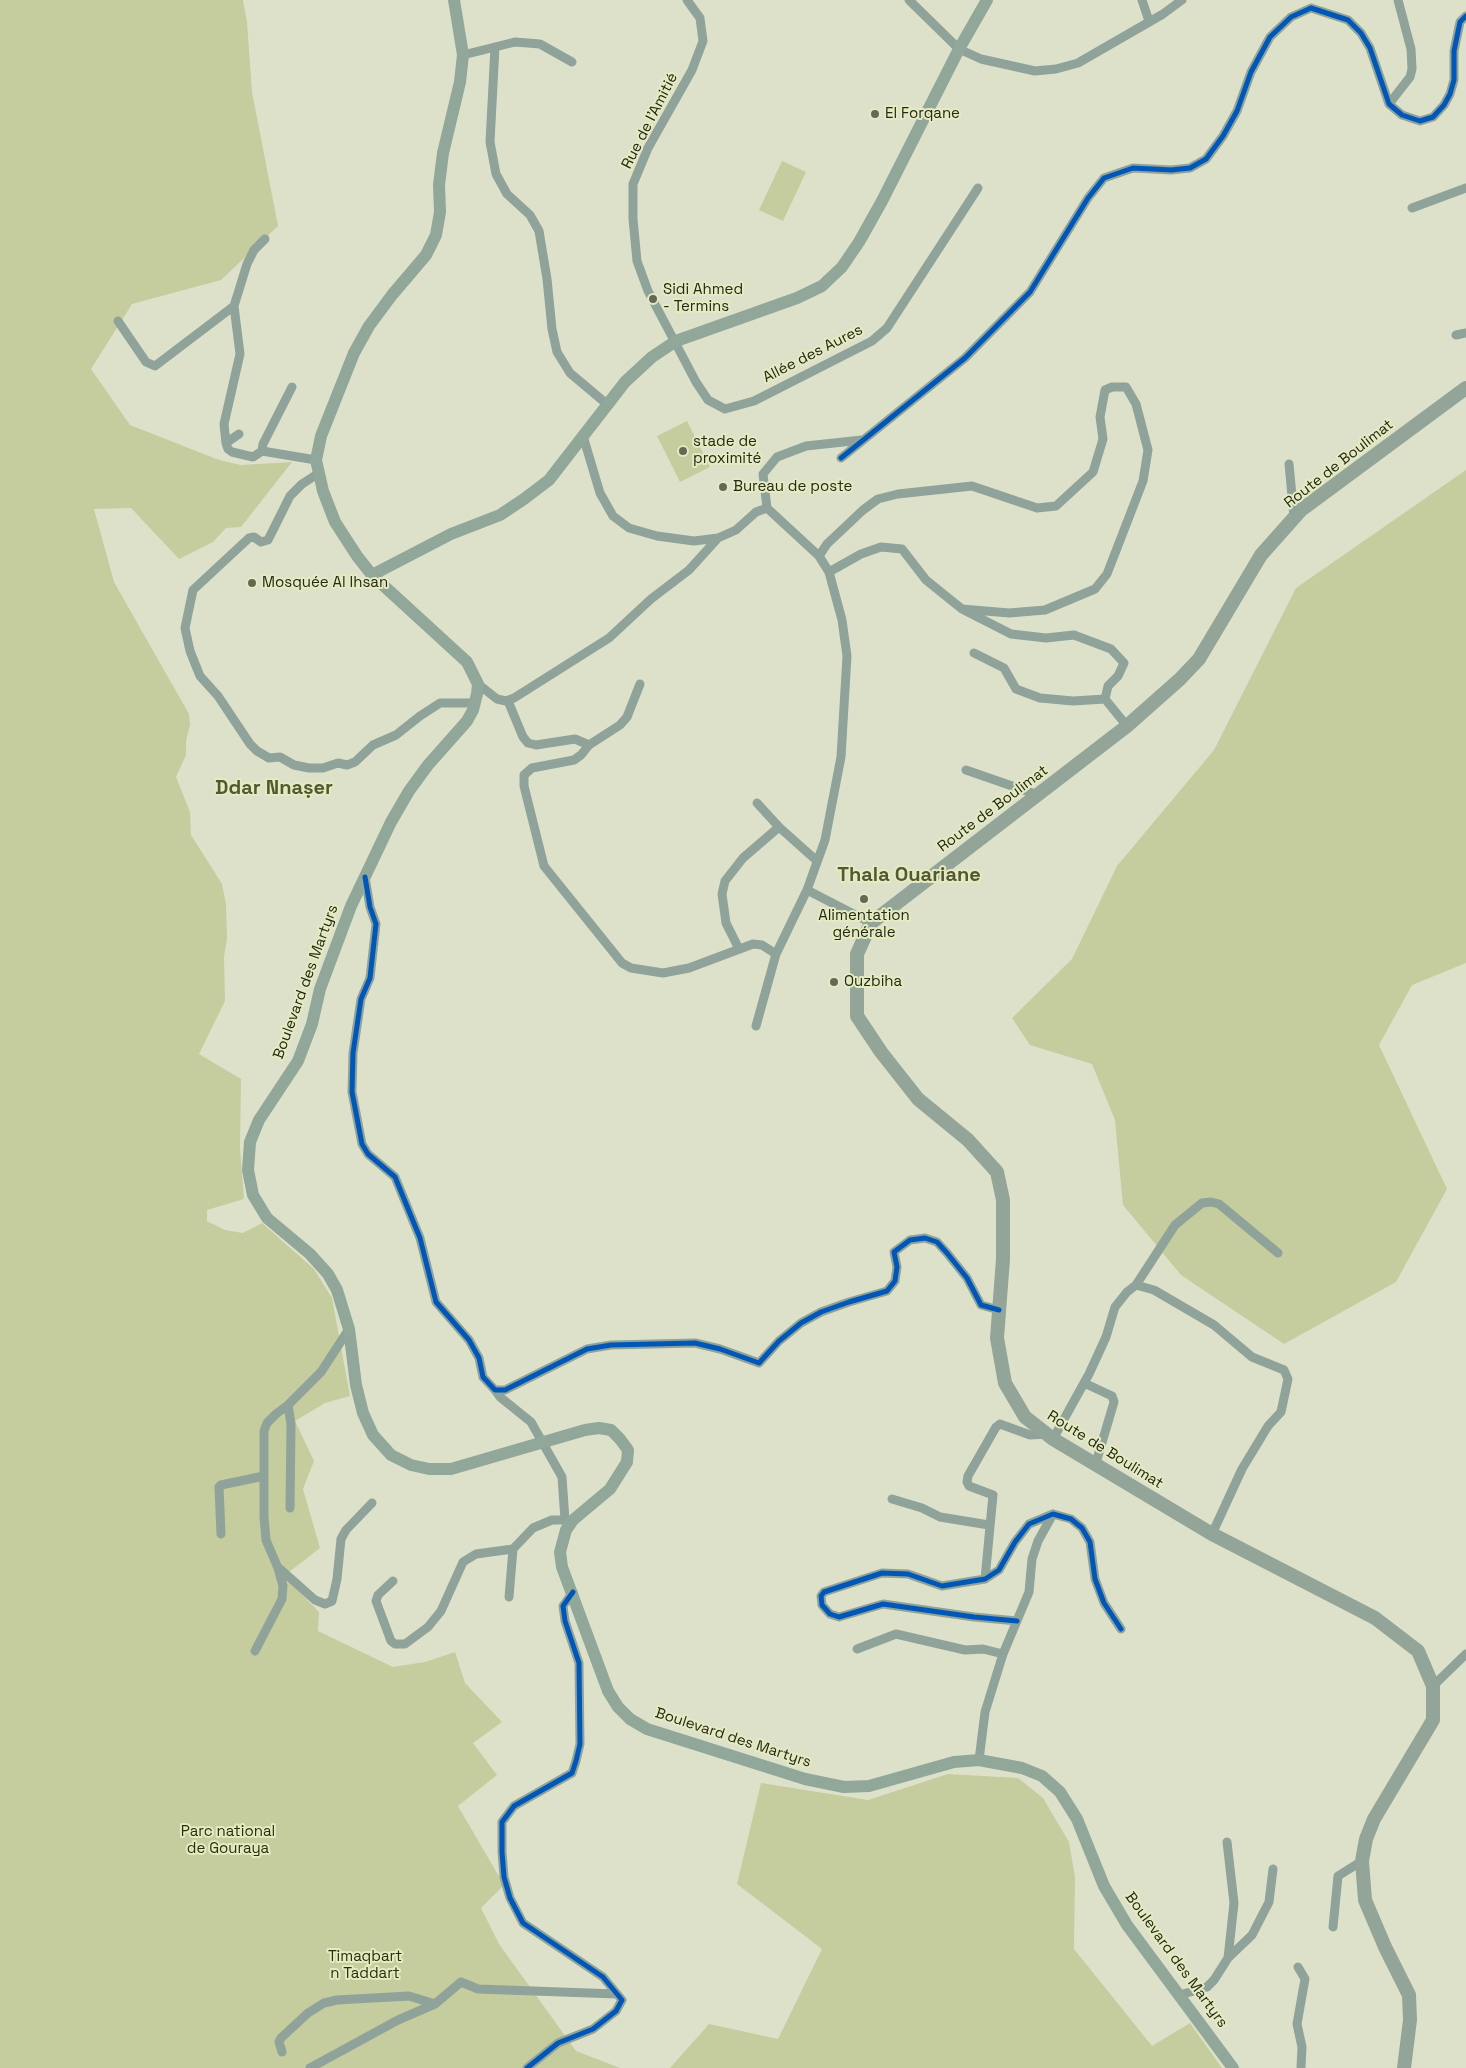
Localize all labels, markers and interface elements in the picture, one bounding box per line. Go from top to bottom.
street label: Rue de l'Amitié [618,70,682,172]
place label: El Forqane [885,105,960,123]
marker: El Forqane [869,108,881,120]
place label: Sidi Ahmed - Termins [663,281,743,316]
marker: Sidi Ahmed - Termins [647,293,659,305]
street label: Allée des Aures [760,321,866,387]
street label: Route de Boulimat [1281,416,1397,512]
place label: stade de proximité [693,433,761,468]
marker: stade de proximité [677,445,689,457]
place label: Bureau de poste [733,478,852,496]
marker: Bureau de poste [717,481,729,493]
place label: Mosquée Al Ihsan [262,574,388,592]
marker: Mosquée Al Ihsan [246,577,258,589]
street label: Route de Boulimat [934,762,1052,856]
district label: Ddar Nnaṣer [215,777,333,801]
district label: Thala Ouariane [837,864,981,888]
marker: Alimentation générale [858,893,870,905]
street label: Boulevard des Martyrs [270,902,342,1062]
place label: Alimentation générale [818,907,910,942]
place label: Ouzbiha [844,973,902,991]
marker: Ouzbiha [828,976,840,988]
street label: Route de Boulimat [1044,1407,1166,1493]
street label: Boulevard des Martyrs [653,1704,813,1772]
park label: Parc national de Gouraya [181,1823,275,1858]
street label: Boulevard des Martyrs [1121,1889,1231,2031]
park label: Timaqbart n Taddart [328,1948,402,1983]

